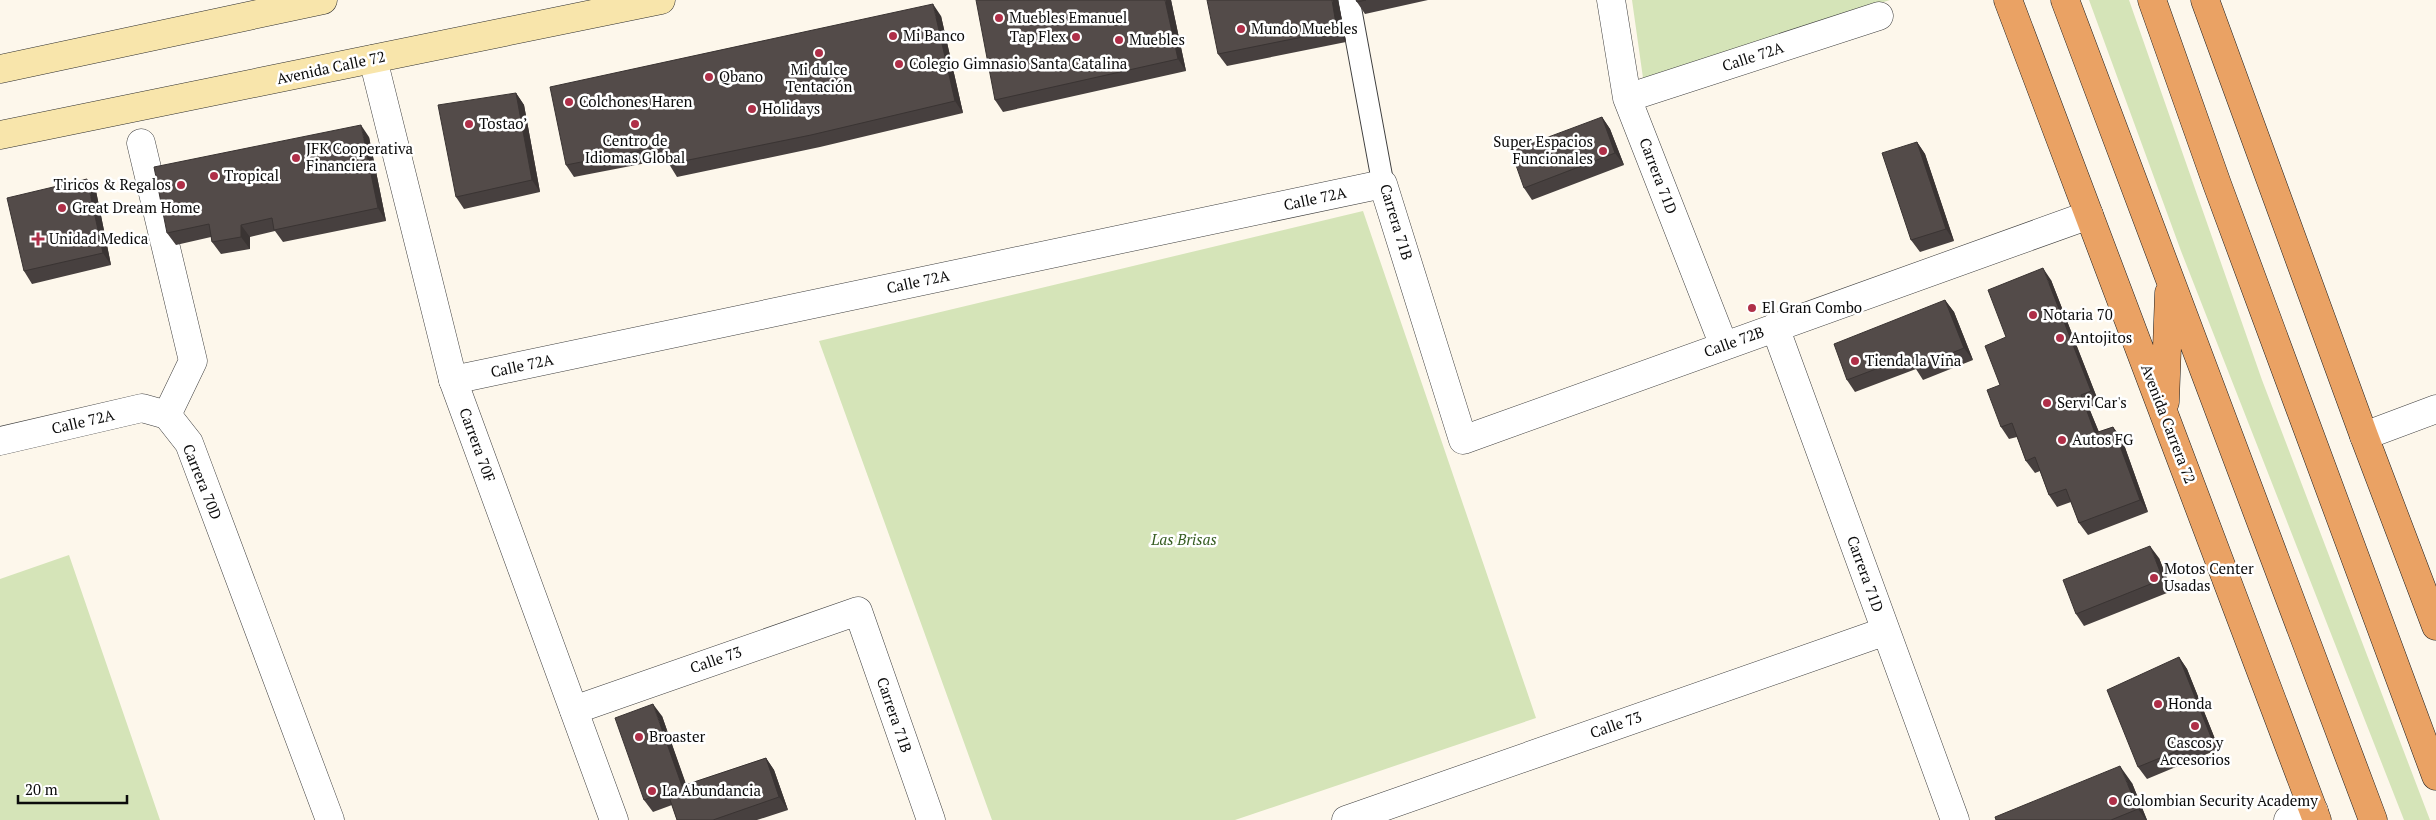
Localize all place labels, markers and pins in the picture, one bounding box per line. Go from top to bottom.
place label: Muebles Emanuel [1009,7,1127,27]
marker: Muebles Emanuel [993,12,1005,24]
place label: Mundo Muebles [1251,18,1358,38]
marker: Mundo Muebles [1235,23,1247,35]
place label: Mi Banco [903,25,965,45]
place label: Tap Flex [1010,26,1066,46]
place label: Muebles [1129,29,1185,49]
marker: Mi Banco [887,30,899,42]
marker: Tap Flex [1070,31,1082,43]
marker: Muebles [1113,34,1125,46]
marker: Mi dulce Tentación [813,47,825,59]
place label: Colegio Gimnasio Santa Catalina [909,53,1128,73]
marker: Colegio Gimnasio Santa Catalina [893,58,905,70]
place label: Mi dulce Tentación [786,59,852,96]
place label: Qbano [719,66,763,86]
marker: Qbano [703,71,715,83]
place label: Colchones Haren [579,91,693,111]
marker: Colchones Haren [563,96,575,108]
place label: Holidays [762,98,820,118]
marker: Holidays [746,103,758,115]
place label: Tostao’ [479,113,527,133]
marker: Tostao’ [463,118,475,130]
marker: Centro de Idiomas Global [629,118,641,130]
place label: Centro de Idiomas Global [585,130,685,167]
place label: Super Espacios Funcionales [1493,131,1593,168]
place label: JFK Cooperativa Financiera [306,138,414,175]
marker: Super Espacios Funcionales [1597,145,1609,157]
marker: JFK Cooperativa Financiera [290,152,302,164]
place label: Tropical [224,165,279,185]
marker: Tropical [208,170,220,182]
place label: Tiricos & Regalos [54,174,171,194]
marker: Tiricos & Regalos [175,179,187,191]
place label: Great Dream Home [72,197,200,217]
marker: Great Dream Home [56,202,68,214]
place label: Unidad Medica [49,228,149,248]
marker: Unidad Medica [31,232,45,246]
place label: El Gran Combo [1762,297,1862,317]
marker: El Gran Combo [1746,302,1758,314]
place label: Notaria 70 [2043,304,2113,324]
marker: Notaria 70 [2027,309,2039,321]
place label: Antojitos [2070,327,2132,347]
marker: Antojitos [2054,332,2066,344]
place label: Tienda la Viña [1865,350,1962,370]
marker: Tienda la Viña [1849,355,1861,367]
place label: Servi Car's [2057,392,2127,412]
marker: Servi Car's [2041,397,2053,409]
place label: Autos FG [2072,429,2134,449]
marker: Autos FG [2056,434,2068,446]
place label: Motos Center Usadas [2164,558,2254,595]
marker: Motos Center Usadas [2148,572,2160,584]
place label: Honda [2168,693,2212,713]
marker: Honda [2152,698,2164,710]
marker: Cascos y Accesorios [2189,720,2201,732]
place label: Broaster [649,726,705,746]
marker: Broaster [633,731,645,743]
place label: Cascos y Accesorios [2160,732,2230,769]
place label: La Abundancia [662,780,761,800]
marker: La Abundancia [646,785,658,797]
place label: Colombian Security Academy [2123,790,2318,810]
marker: Colombian Security Academy [2107,795,2119,807]

